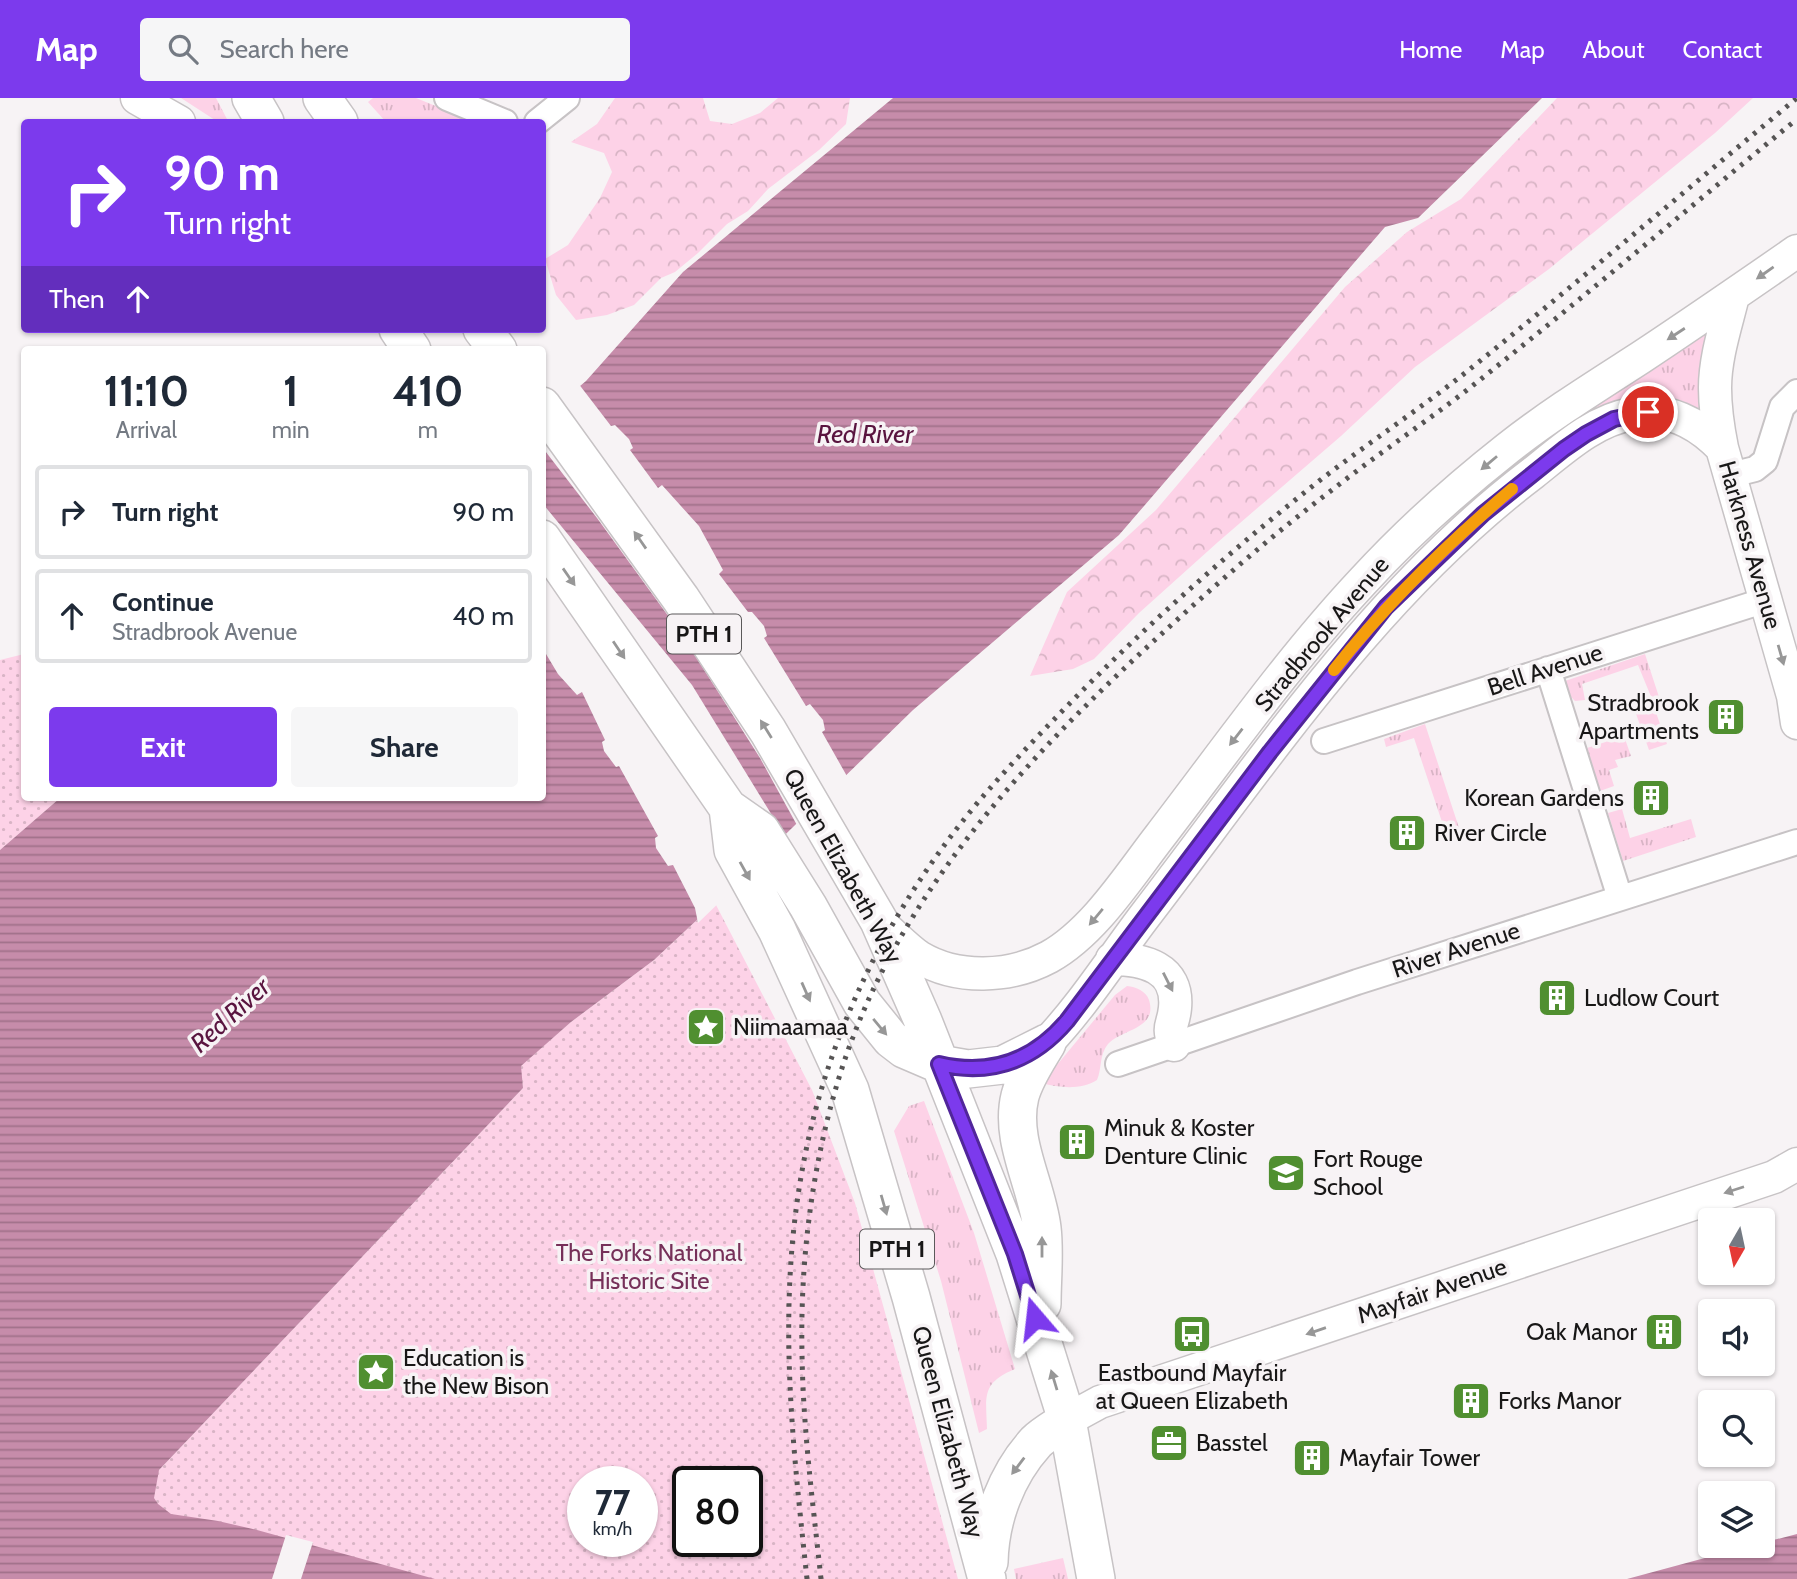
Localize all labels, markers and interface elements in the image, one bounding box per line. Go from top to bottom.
search box [140,18,630,81]
text: Map [35,29,98,69]
icon: search [164,30,202,68]
text: Search here [220,33,349,65]
text: Home [1399,35,1462,64]
text: Map [1500,35,1545,64]
text: About [1583,35,1645,64]
text: Contact [1683,35,1762,64]
text: 90 m [164,143,280,202]
icon: right [49,147,140,238]
text: Turn right [164,203,291,242]
one-way arrow [1756,266,1774,280]
icon: ahead [119,280,157,318]
text: Then [49,283,105,315]
one-way arrow [1666,327,1686,340]
text: 11:10 [104,365,189,417]
text: 1 [283,365,299,417]
text: 410 [392,365,463,417]
pin [1618,382,1678,442]
icon: arrive [1629,393,1667,431]
text: Arrival [116,416,177,444]
text: min [272,416,310,444]
text: m [418,416,438,444]
water label: Red River [817,418,914,450]
one-way arrow [1481,456,1499,471]
street label: Harkness Avenue [1713,457,1788,632]
icon: right [53,493,91,531]
text: Turn right [112,496,218,528]
text: 90 m [452,496,514,528]
one-way arrow [633,531,647,549]
street label: Stradbrook Avenue [1248,550,1395,717]
one-way arrow [562,568,576,586]
text: Continue [112,586,214,618]
icon: ahead [53,597,91,635]
text: 40 m [452,600,514,632]
road number: PTH 1 [667,614,741,654]
text: Stradbrook Avenue [112,618,297,646]
street label: Bell Avenue [1484,637,1606,702]
one-way arrow [612,641,626,659]
one-way arrow [1776,644,1787,666]
place label: Stradbrook Apartments [1579,688,1699,745]
building icon: Stradbrook Apartments [1705,696,1747,738]
button: Exit [49,707,277,787]
button: Share [291,707,518,787]
one-way arrow [760,719,773,739]
one-way arrow [1229,728,1244,746]
street label: Queen Elizabeth Way [778,763,909,968]
building icon: Korean Gardens [1630,777,1672,819]
place label: Korean Gardens [1464,783,1624,812]
building icon: River Circle [1386,812,1428,854]
place label: River Circle [1434,818,1547,847]
one-way arrow [739,862,751,881]
one-way arrow [1089,908,1104,925]
street label: River Avenue [1388,915,1523,984]
water label: Red River [184,970,277,1059]
one-way arrow [1161,973,1173,993]
building icon: Ludlow Court [1536,977,1578,1019]
one-way arrow [800,982,811,1002]
place label: Ludlow Court [1584,983,1719,1012]
place icon: Niimaamaa [685,1006,727,1048]
place label: Niimaamaa [733,1012,849,1041]
one-way arrow [872,1019,887,1036]
place label: Minuk & Koster Denture Clinic [1104,1113,1255,1170]
building icon: Minuk & Koster Denture Clinic [1056,1121,1098,1163]
place label: Fort Rouge School [1313,1144,1423,1201]
school or university icon: Fort Rouge School [1265,1152,1307,1194]
one-way arrow [1723,1185,1744,1196]
one-way arrow [880,1194,890,1215]
north arrow [1698,1208,1774,1284]
map controls [1698,1208,1775,1558]
road number: PTH 1 [860,1230,934,1268]
one-way arrow [1036,1236,1048,1258]
park label: The Forks National Historic Site [556,1238,743,1295]
street label: Mayfair Avenue [1353,1251,1510,1330]
position arrow [998,1281,1072,1355]
button: sound [1698,1299,1775,1376]
building icon: Oak Manor [1643,1311,1685,1353]
bus stop icon: Eastbound Mayfair at Queen Elizabeth [1171,1313,1213,1355]
place label: Oak Manor [1526,1317,1637,1346]
street label: Queen Elizabeth Way [906,1323,991,1541]
one-way arrow [1305,1326,1326,1337]
place label: Education is the New Bison [403,1343,549,1400]
place icon: Education is the New Bison [355,1351,397,1393]
place label: Eastbound Mayfair at Queen Elizabeth [1096,1358,1288,1415]
one-way arrow [1048,1369,1059,1390]
building icon: Forks Manor [1450,1380,1492,1422]
place label: Forks Manor [1498,1386,1622,1415]
button: search [1698,1390,1775,1467]
office icon: Basstel [1148,1422,1190,1464]
place label: Basstel [1196,1428,1268,1457]
building icon: Mayfair Tower [1291,1437,1333,1479]
place label: Mayfair Tower [1339,1443,1480,1472]
one-way arrow [1011,1457,1025,1475]
speed limit sign: 80 [672,1466,763,1557]
text: 77 [595,1481,630,1524]
button: layers [1698,1481,1775,1558]
text: km/h [593,1518,632,1540]

